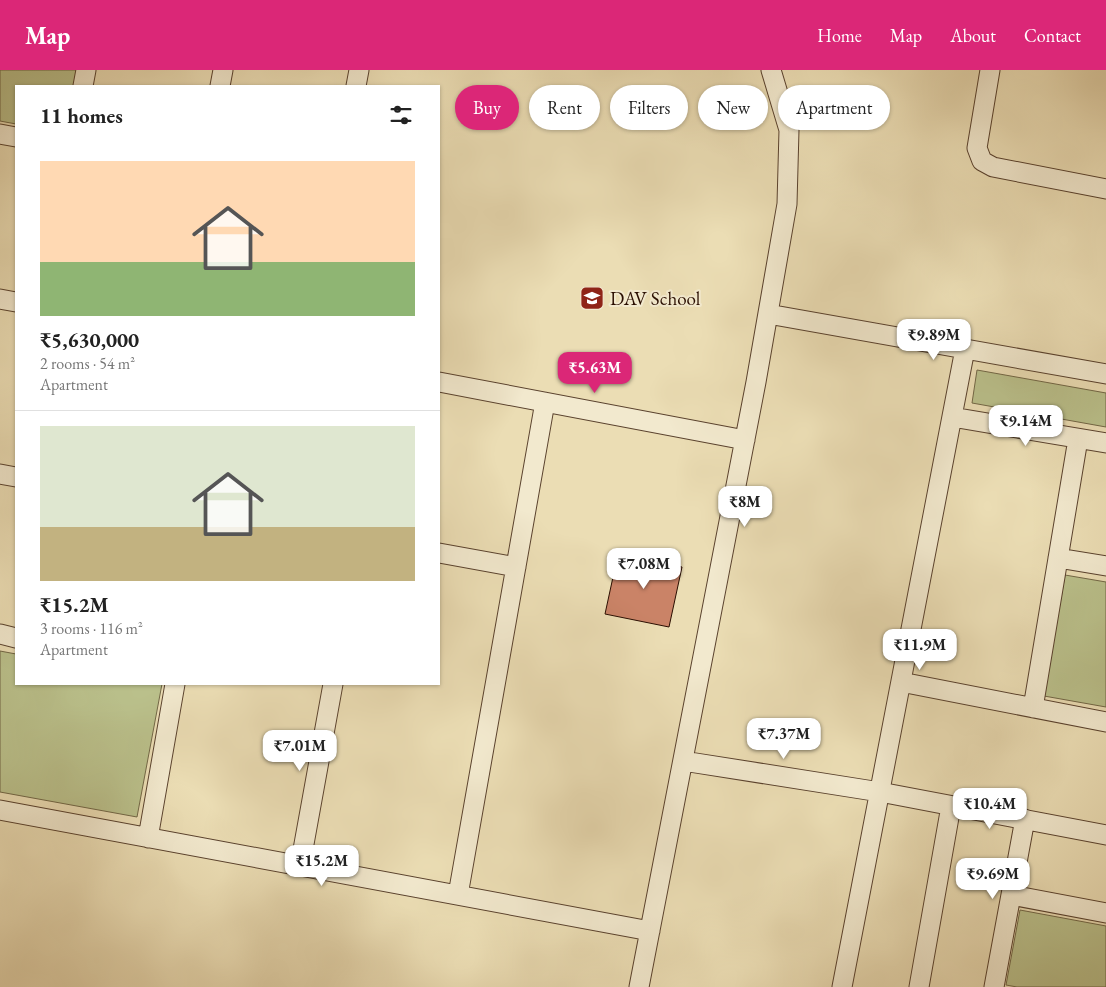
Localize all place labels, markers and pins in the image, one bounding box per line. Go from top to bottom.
school or university icon: DAV School [579,285,605,311]
place label: DAV School [610,286,701,311]
pin: ₹9.89M [893,318,975,361]
pin: ₹5.63M [554,352,636,394]
pin: ₹9.14M [985,404,1067,447]
pin: ₹8M [721,486,769,528]
pin: ₹7.08M [603,548,685,590]
pin: ₹11.9M [879,628,961,671]
pin: ₹7.37M [743,718,825,760]
pin: ₹7.01M [259,730,341,772]
pin: ₹10.4M [949,788,1031,830]
pin: ₹15.2M [281,844,363,887]
pin: ₹9.69M [952,858,1034,900]

